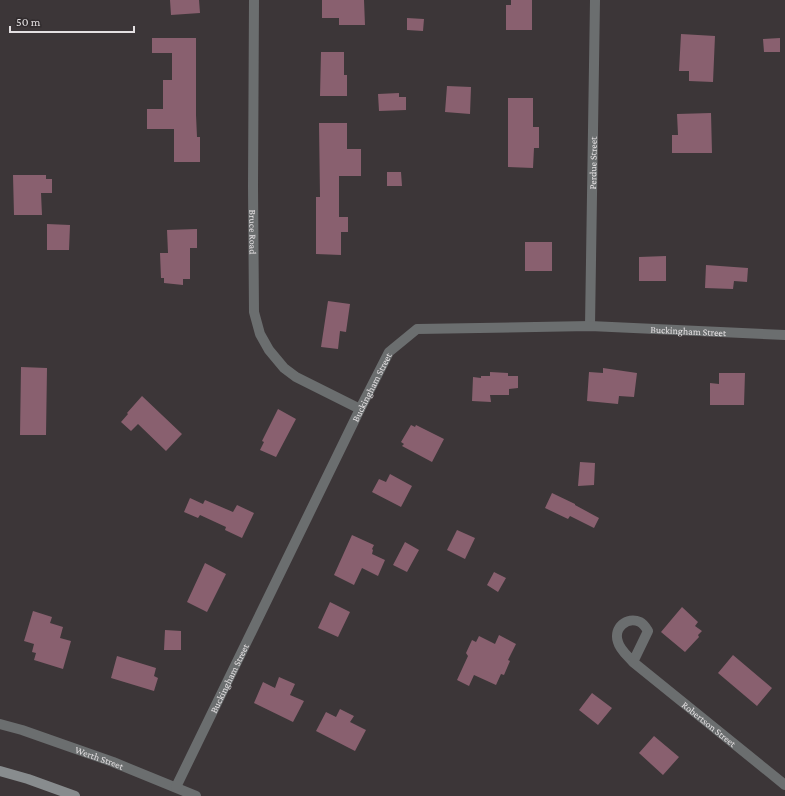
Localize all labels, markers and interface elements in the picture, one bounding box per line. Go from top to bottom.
scale bar [10,8,134,34]
text: 50 m [16,15,41,29]
street label: Perdue Street [587,136,598,190]
street label: Bruce Road [248,209,259,255]
street label: Buckingham Street [650,323,727,338]
street label: Buckingham Street [349,350,394,423]
street label: Buckingham Street [207,641,251,715]
street label: Robertson Street [680,699,739,749]
street label: Werth Street [74,744,126,772]

